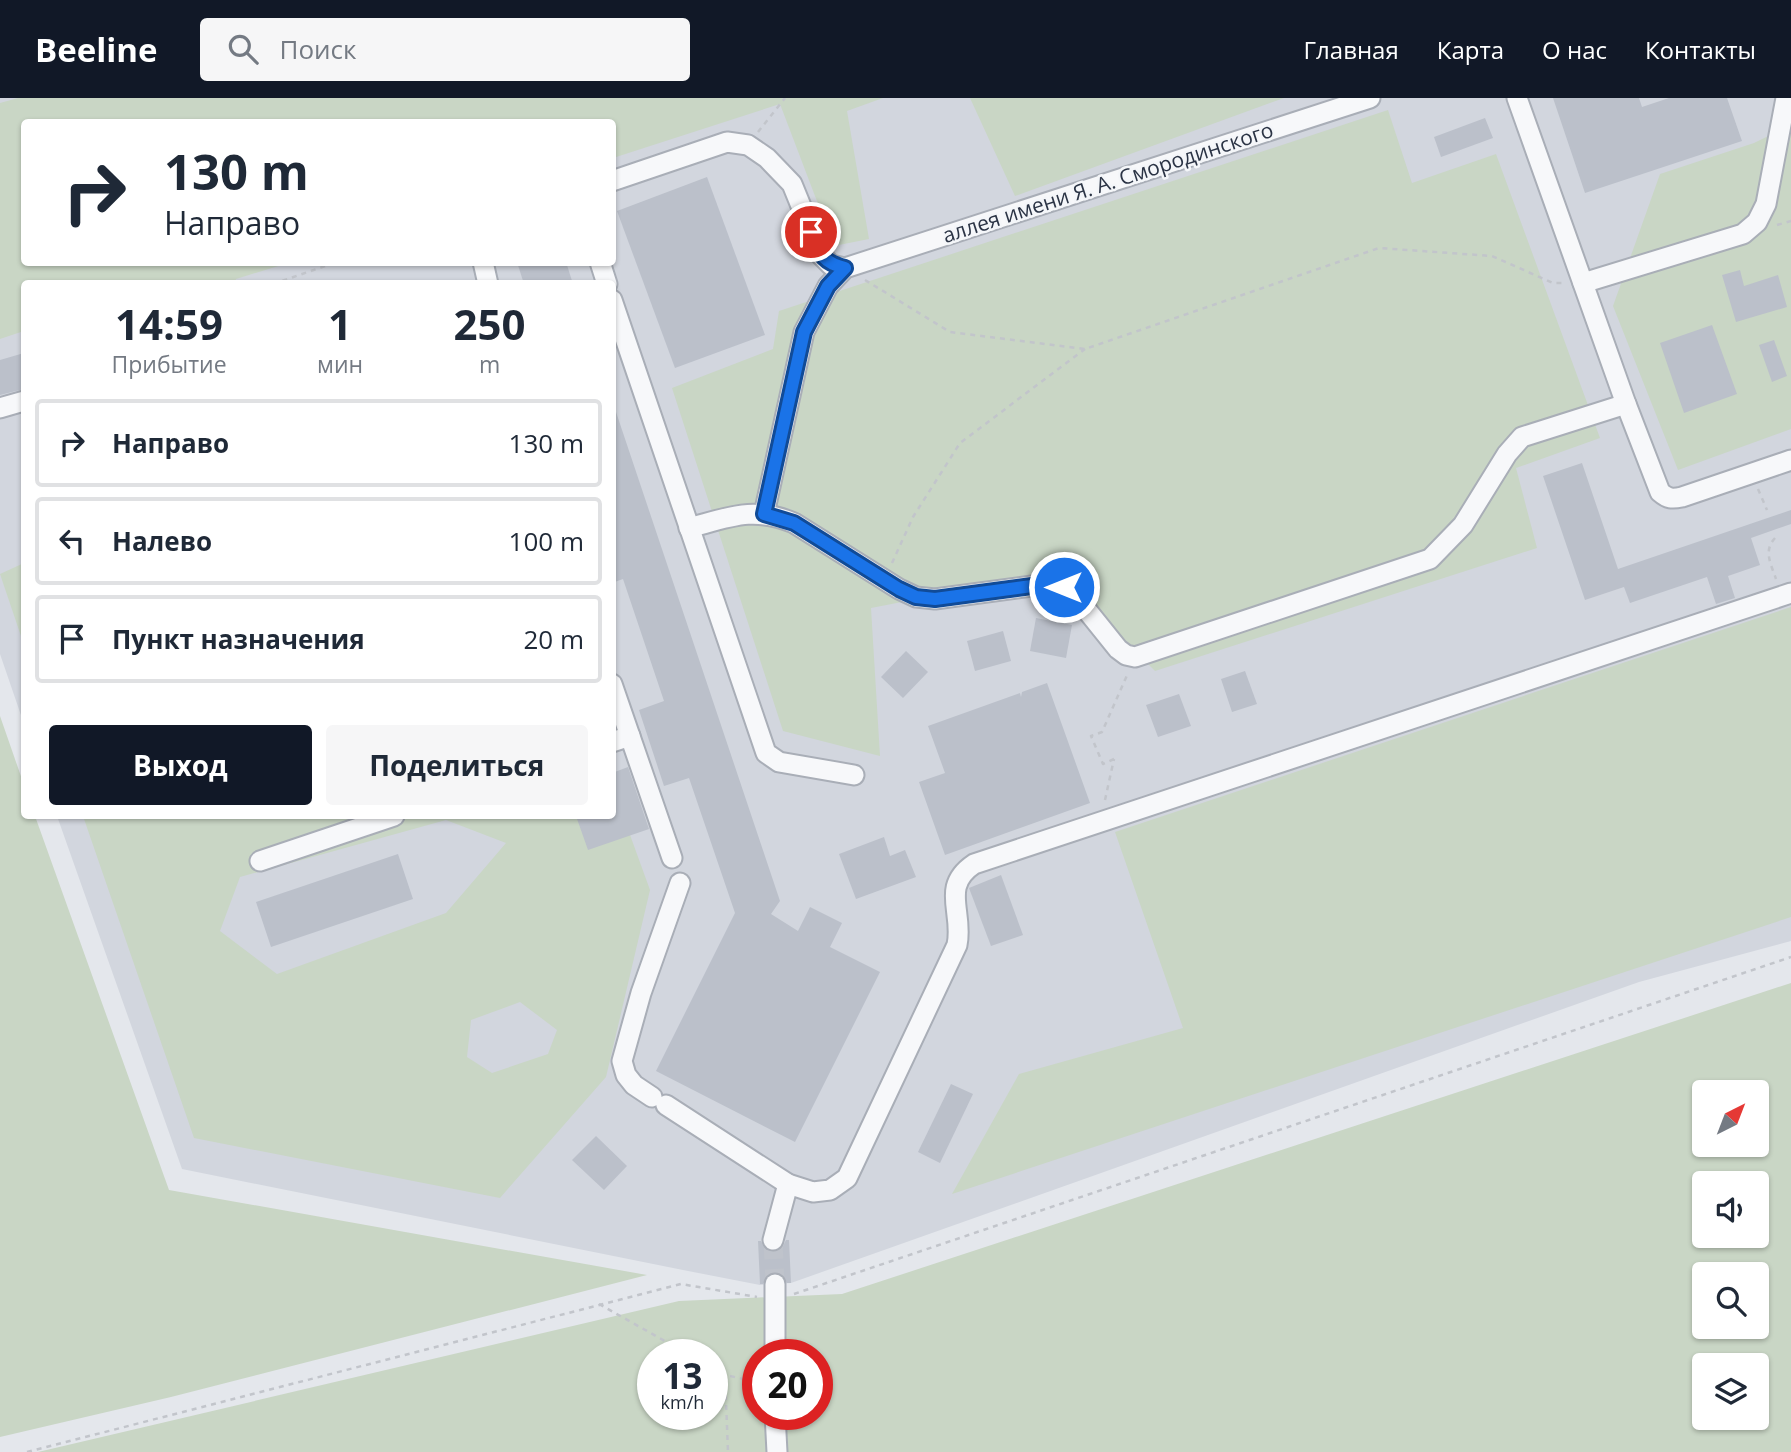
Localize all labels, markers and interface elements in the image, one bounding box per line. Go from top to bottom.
search box [200,18,690,81]
text: Beeline [35,27,158,72]
icon: search [224,30,262,68]
text: Поиск [280,31,356,67]
text: Главная [1304,33,1399,66]
text: Карта [1437,33,1504,66]
text: О нас [1542,33,1607,66]
text: Контакты [1645,33,1756,66]
street label: аллея имени Я. А. Смородинского [939,115,1277,249]
text: 130 m [164,138,309,204]
icon: right [49,147,140,238]
text: Направо [164,201,300,244]
pin [781,202,841,262]
icon: arrive [792,213,830,251]
text: 14:59 [115,295,223,352]
text: 1 [328,295,352,352]
text: 250 [454,295,526,352]
text: Прибытие [111,348,227,380]
text: мин [317,348,363,380]
text: m [479,348,500,380]
icon: right [53,424,91,462]
text: Направо [112,425,229,461]
text: 130 m [509,425,584,461]
icon: left [53,522,91,560]
text: Налево [112,523,212,559]
text: 100 m [509,523,584,559]
position arrow [1027,550,1101,624]
icon: arrive [53,620,91,658]
text: Пункт назначения [112,621,365,657]
text: 20 m [523,621,584,657]
button: Выход [49,725,312,805]
button: Поделиться [326,725,588,805]
north arrow [1692,1080,1769,1157]
map controls [1692,1080,1769,1430]
button: sound [1692,1171,1769,1248]
button: search [1692,1262,1769,1339]
speed limit sign: 20 [742,1339,833,1430]
text: 13 [662,1352,703,1399]
button: layers [1692,1353,1769,1430]
text: km/h [661,1390,704,1414]

